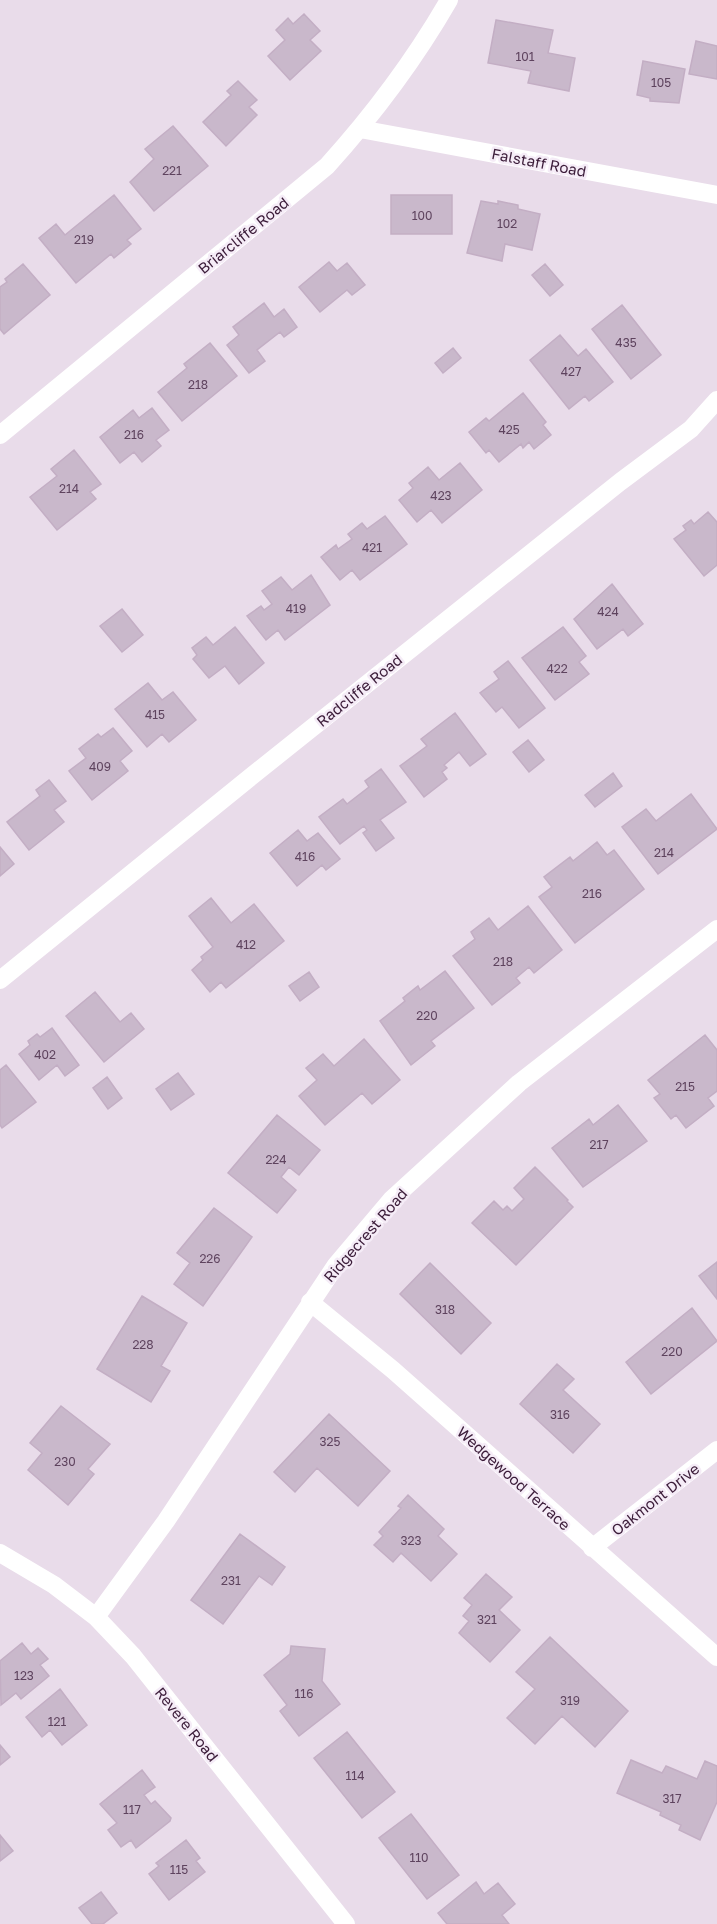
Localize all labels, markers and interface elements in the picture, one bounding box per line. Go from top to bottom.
house number: 101 [515,49,535,64]
house number: 105 [651,75,671,90]
street label: Falstaff Road [490,144,588,180]
house number: 221 [162,163,182,178]
street label: Briarcliffe Road [194,193,292,277]
house number: 100 [412,208,432,223]
house number: 102 [497,216,517,231]
house number: 219 [74,232,94,247]
house number: 435 [615,335,637,350]
house number: 427 [561,364,581,379]
house number: 218 [188,377,208,392]
house number: 425 [498,422,520,437]
house number: 216 [124,427,144,442]
house number: 214 [59,481,79,496]
house number: 423 [430,488,452,503]
house number: 421 [362,540,382,555]
house number: 419 [286,601,306,616]
house number: 424 [597,604,619,619]
street label: Radcliffe Road [313,650,405,730]
house number: 422 [546,661,568,676]
house number: 415 [145,707,165,722]
house number: 409 [89,759,111,774]
house number: 214 [654,845,674,860]
house number: 416 [295,849,315,864]
house number: 216 [582,886,602,901]
house number: 412 [236,937,256,952]
house number: 218 [493,954,513,969]
house number: 220 [416,1008,438,1023]
house number: 402 [34,1047,56,1062]
house number: 215 [675,1079,695,1094]
house number: 217 [589,1137,609,1152]
house number: 224 [265,1152,287,1167]
street label: Ridgecrest Road [319,1184,411,1286]
house number: 226 [199,1251,221,1266]
house number: 318 [435,1302,455,1317]
house number: 228 [132,1337,154,1352]
house number: 220 [661,1344,683,1359]
house number: 316 [550,1407,570,1422]
street label: Wedgewood Terrace [454,1422,575,1534]
house number: 325 [320,1434,341,1449]
house number: 230 [54,1454,76,1469]
street label: Oakmont Drive [608,1459,703,1539]
house number: 323 [400,1533,422,1548]
house number: 231 [221,1573,241,1588]
house number: 321 [477,1612,497,1627]
house number: 123 [14,1668,34,1683]
street label: Revere Road [152,1683,222,1765]
house number: 116 [295,1686,313,1701]
house number: 319 [560,1693,580,1708]
house number: 121 [48,1714,66,1729]
house number: 114 [346,1768,364,1783]
house number: 317 [662,1791,682,1806]
house number: 117 [123,1802,141,1817]
house number: 110 [409,1850,429,1865]
house number: 115 [170,1862,188,1877]

